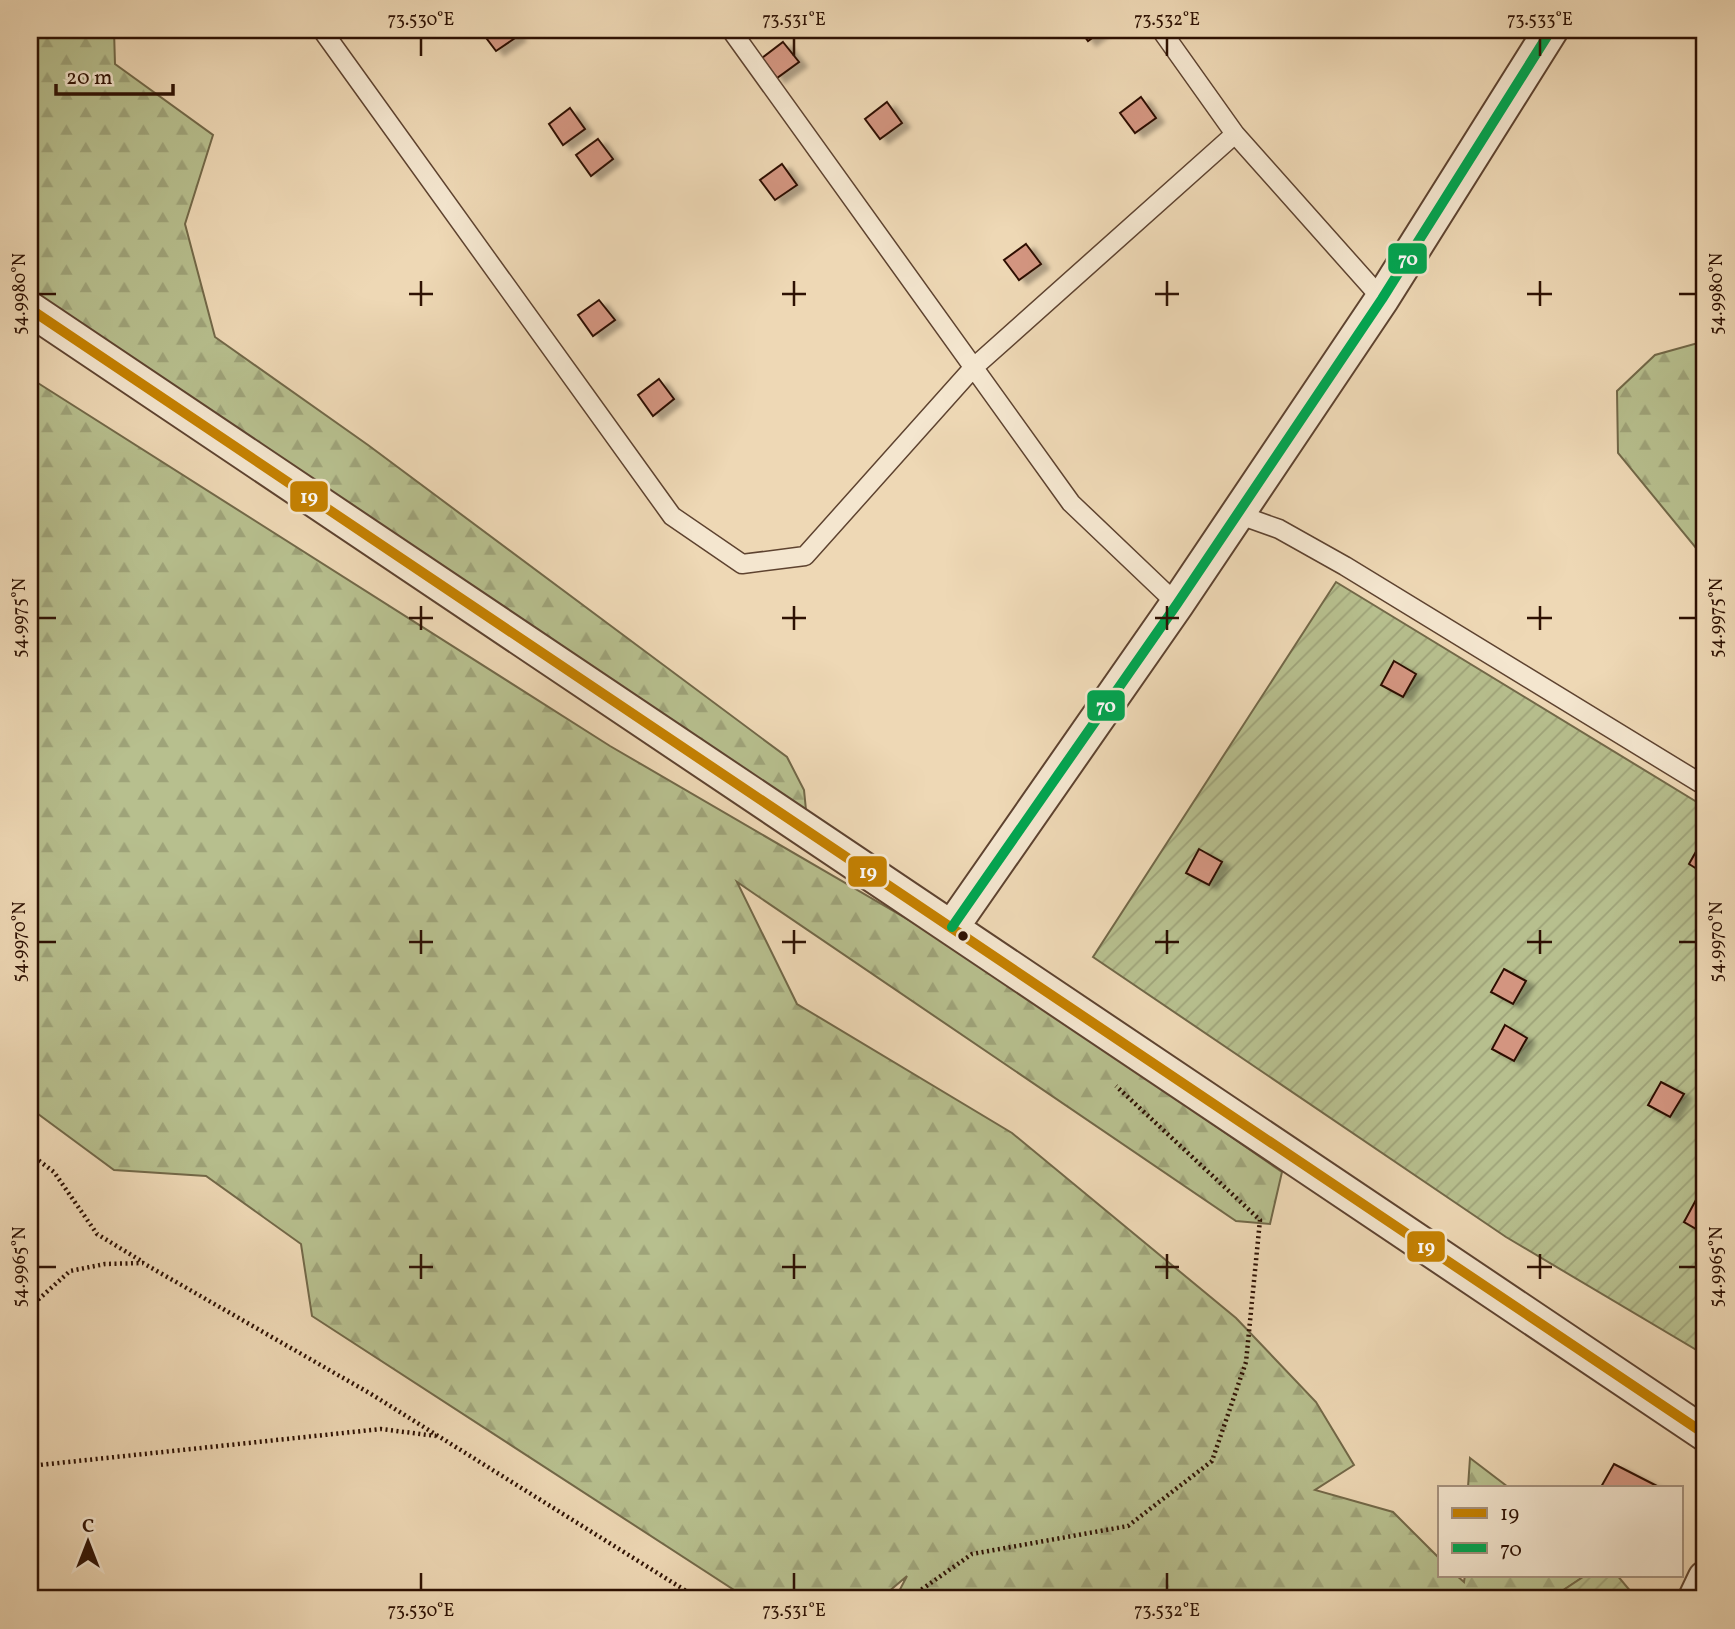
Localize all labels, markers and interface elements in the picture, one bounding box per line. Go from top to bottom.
text: 73.530°E [388,8,455,33]
text: 73.531°E [762,8,826,33]
text: 73.532°E [1134,8,1200,33]
text: 73.533°E [1507,8,1573,33]
scale bar [56,52,173,96]
text: 20 m [66,64,112,93]
line badge: 70 [1387,242,1428,275]
text: 70 [1398,247,1418,273]
text: 54.9980°N [8,253,33,335]
text: 54.9980°N [1705,253,1730,335]
line badge: 19 [289,480,329,513]
text: 19 [300,485,318,511]
text: 54.9975°N [8,578,33,658]
text: 54.9975°N [1705,578,1730,658]
line badge: 70 [1086,689,1126,722]
text: 70 [1096,694,1116,720]
line badge: 19 [847,855,888,888]
text: 19 [859,860,877,886]
text: 54.9970°N [8,901,33,983]
text: 54.9970°N [1705,901,1730,983]
unlabelled marker [956,929,970,943]
text: 54.9965°N [8,1226,33,1308]
text: 54.9965°N [1705,1226,1730,1308]
line badge: 19 [1406,1230,1446,1263]
text: 19 [1417,1235,1435,1261]
legend [1438,1486,1682,1576]
text: 19 [1500,1500,1519,1529]
north arrow [52,1506,122,1576]
text: С [82,1514,94,1540]
text: 70 [1500,1536,1522,1565]
text: 73.530°E [388,1599,455,1624]
text: 73.531°E [762,1599,826,1624]
text: 73.532°E [1134,1599,1200,1624]

